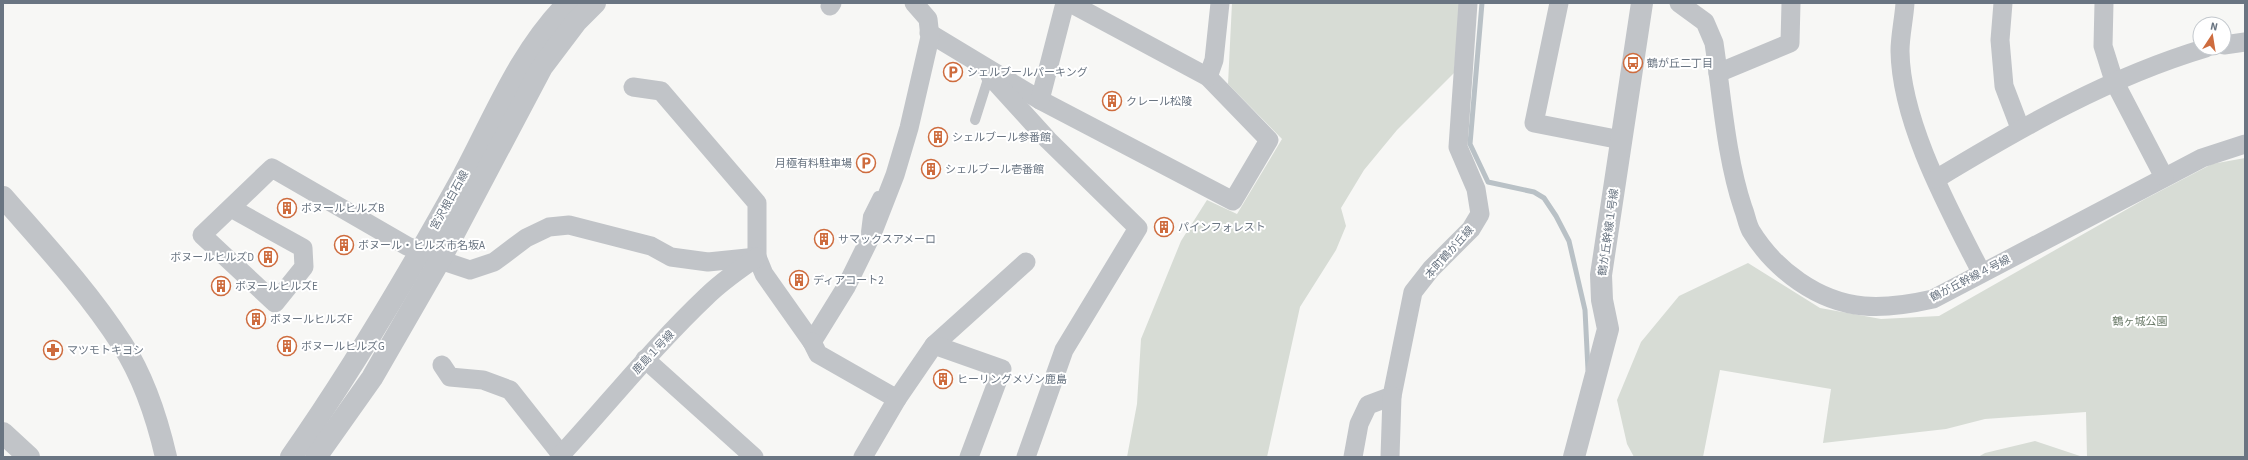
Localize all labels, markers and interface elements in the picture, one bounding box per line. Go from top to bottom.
north arrow [2192,16,2232,56]
text: N [2209,19,2219,35]
bus stop icon: 鶴が丘二丁目 [1622,52,1644,74]
place label: 鶴が丘二丁目 [1647,56,1713,71]
parking icon: シェルブールパーキング [942,61,964,83]
place label: シェルブールパーキング [967,65,1088,80]
building icon: クレール松陵 [1101,90,1123,112]
place label: クレール松陵 [1126,94,1192,109]
building icon: シェルブール参番館 [927,126,949,148]
place label: シェルブール参番館 [952,130,1051,145]
parking icon: 月極有料駐車場 [855,152,877,174]
place label: 月極有料駐車場 [775,156,852,171]
building icon: シェルブール壱番館 [920,158,942,180]
place label: シェルブール壱番館 [945,162,1044,177]
street label: 宮沢根白石線 [427,168,472,233]
street label: 鶴が丘幹線１号線 [1595,187,1622,277]
building icon: ボヌールヒルズB [276,197,298,219]
place label: ボヌールヒルズB [301,201,385,216]
building icon: パインフォレスト [1153,216,1175,238]
place label: パインフォレスト [1178,220,1266,235]
street label: 本町鶴が丘線 [1422,223,1477,282]
building icon: サマックスアメーロ [813,228,835,250]
place label: サマックスアメーロ [838,232,936,247]
building icon: ボヌール・ヒルズ市名坂A [333,234,355,256]
place label: ボヌール・ヒルズ市名坂A [358,238,485,253]
building icon: ボヌールヒルズD [257,246,279,268]
place label: ボヌールヒルズD [170,250,254,265]
street label: 鶴が丘幹線４号線 [1928,252,2013,305]
building icon: ディアコート2 [788,269,810,291]
place label: ディアコート2 [813,273,884,288]
building icon: ボヌールヒルズE [210,275,232,297]
place label: ボヌールヒルズE [235,279,318,294]
building icon: ボヌールヒルズF [245,308,267,330]
place label: ボヌールヒルズF [270,312,353,327]
park label: 鶴ヶ城公園 [2113,314,2168,329]
street label: 鹿島１号線 [629,327,678,378]
building icon: ボヌールヒルズG [276,335,298,357]
pharmacy icon: マツモトキヨシ [42,339,64,361]
place label: ボヌールヒルズG [301,339,385,354]
place label: マツモトキヨシ [67,343,144,358]
building icon: ヒーリングメゾン鹿島 [932,368,954,390]
place label: ヒーリングメゾン鹿島 [957,372,1067,387]

